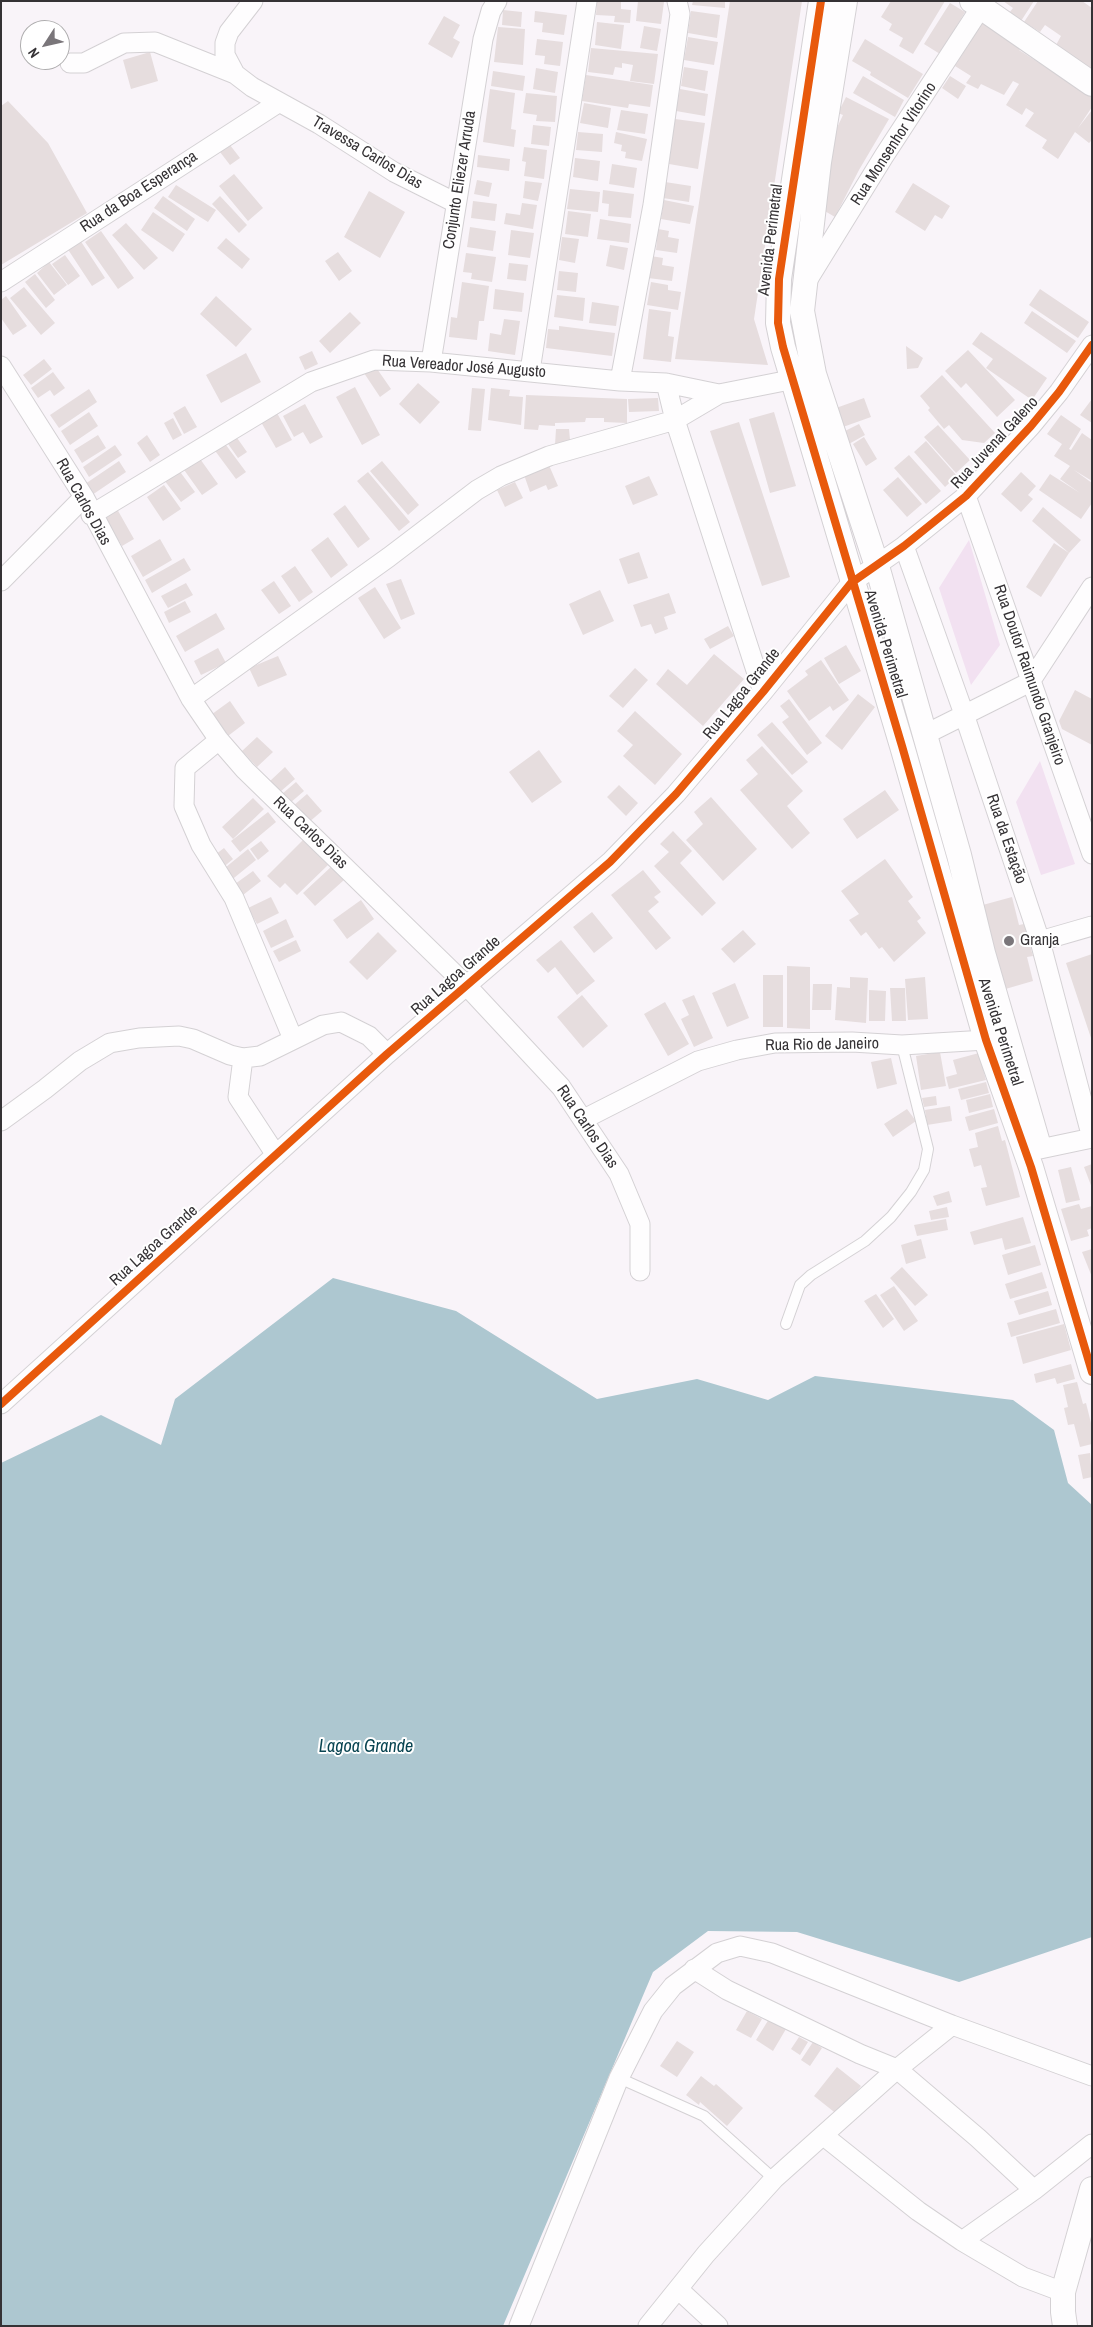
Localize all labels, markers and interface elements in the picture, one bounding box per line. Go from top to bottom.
north arrow [20,20,70,70]
text: N [24,44,43,62]
street label: Rua Monsenhor Vitorino [847,79,941,209]
street label: Conjunto Eliezer Arruda [440,109,480,251]
street label: Travessa Carlos Dias [308,112,426,194]
street label: Rua da Boa Esperança [77,147,201,237]
street label: Avenida Perimetral [755,183,787,297]
street label: Rua Vereador José Augusto [381,352,547,382]
street label: Rua Juvenal Galeno [947,393,1043,493]
street label: Rua Carlos Dias [51,455,115,549]
street label: Rua Doutor Raimundo Granjeiro [989,582,1069,768]
street label: Avenida Perimetral [859,588,911,700]
street label: Rua Lagoa Grande [699,645,785,743]
street label: Rua da Estação [982,792,1030,886]
street label: Rua Carlos Dias [269,793,351,873]
place label: Granja [1020,931,1059,951]
street label: Rua Lagoa Grande [408,932,504,1020]
marker: Granja [1002,934,1016,948]
street label: Avenida Perimetral [974,976,1026,1088]
street label: Rua Rio de Janeiro [765,1034,879,1056]
street label: Rua Carlos Dias [552,1082,622,1172]
street label: Rua Lagoa Grande [106,1202,202,1290]
water label: Lagoa Grande [319,1736,413,1758]

